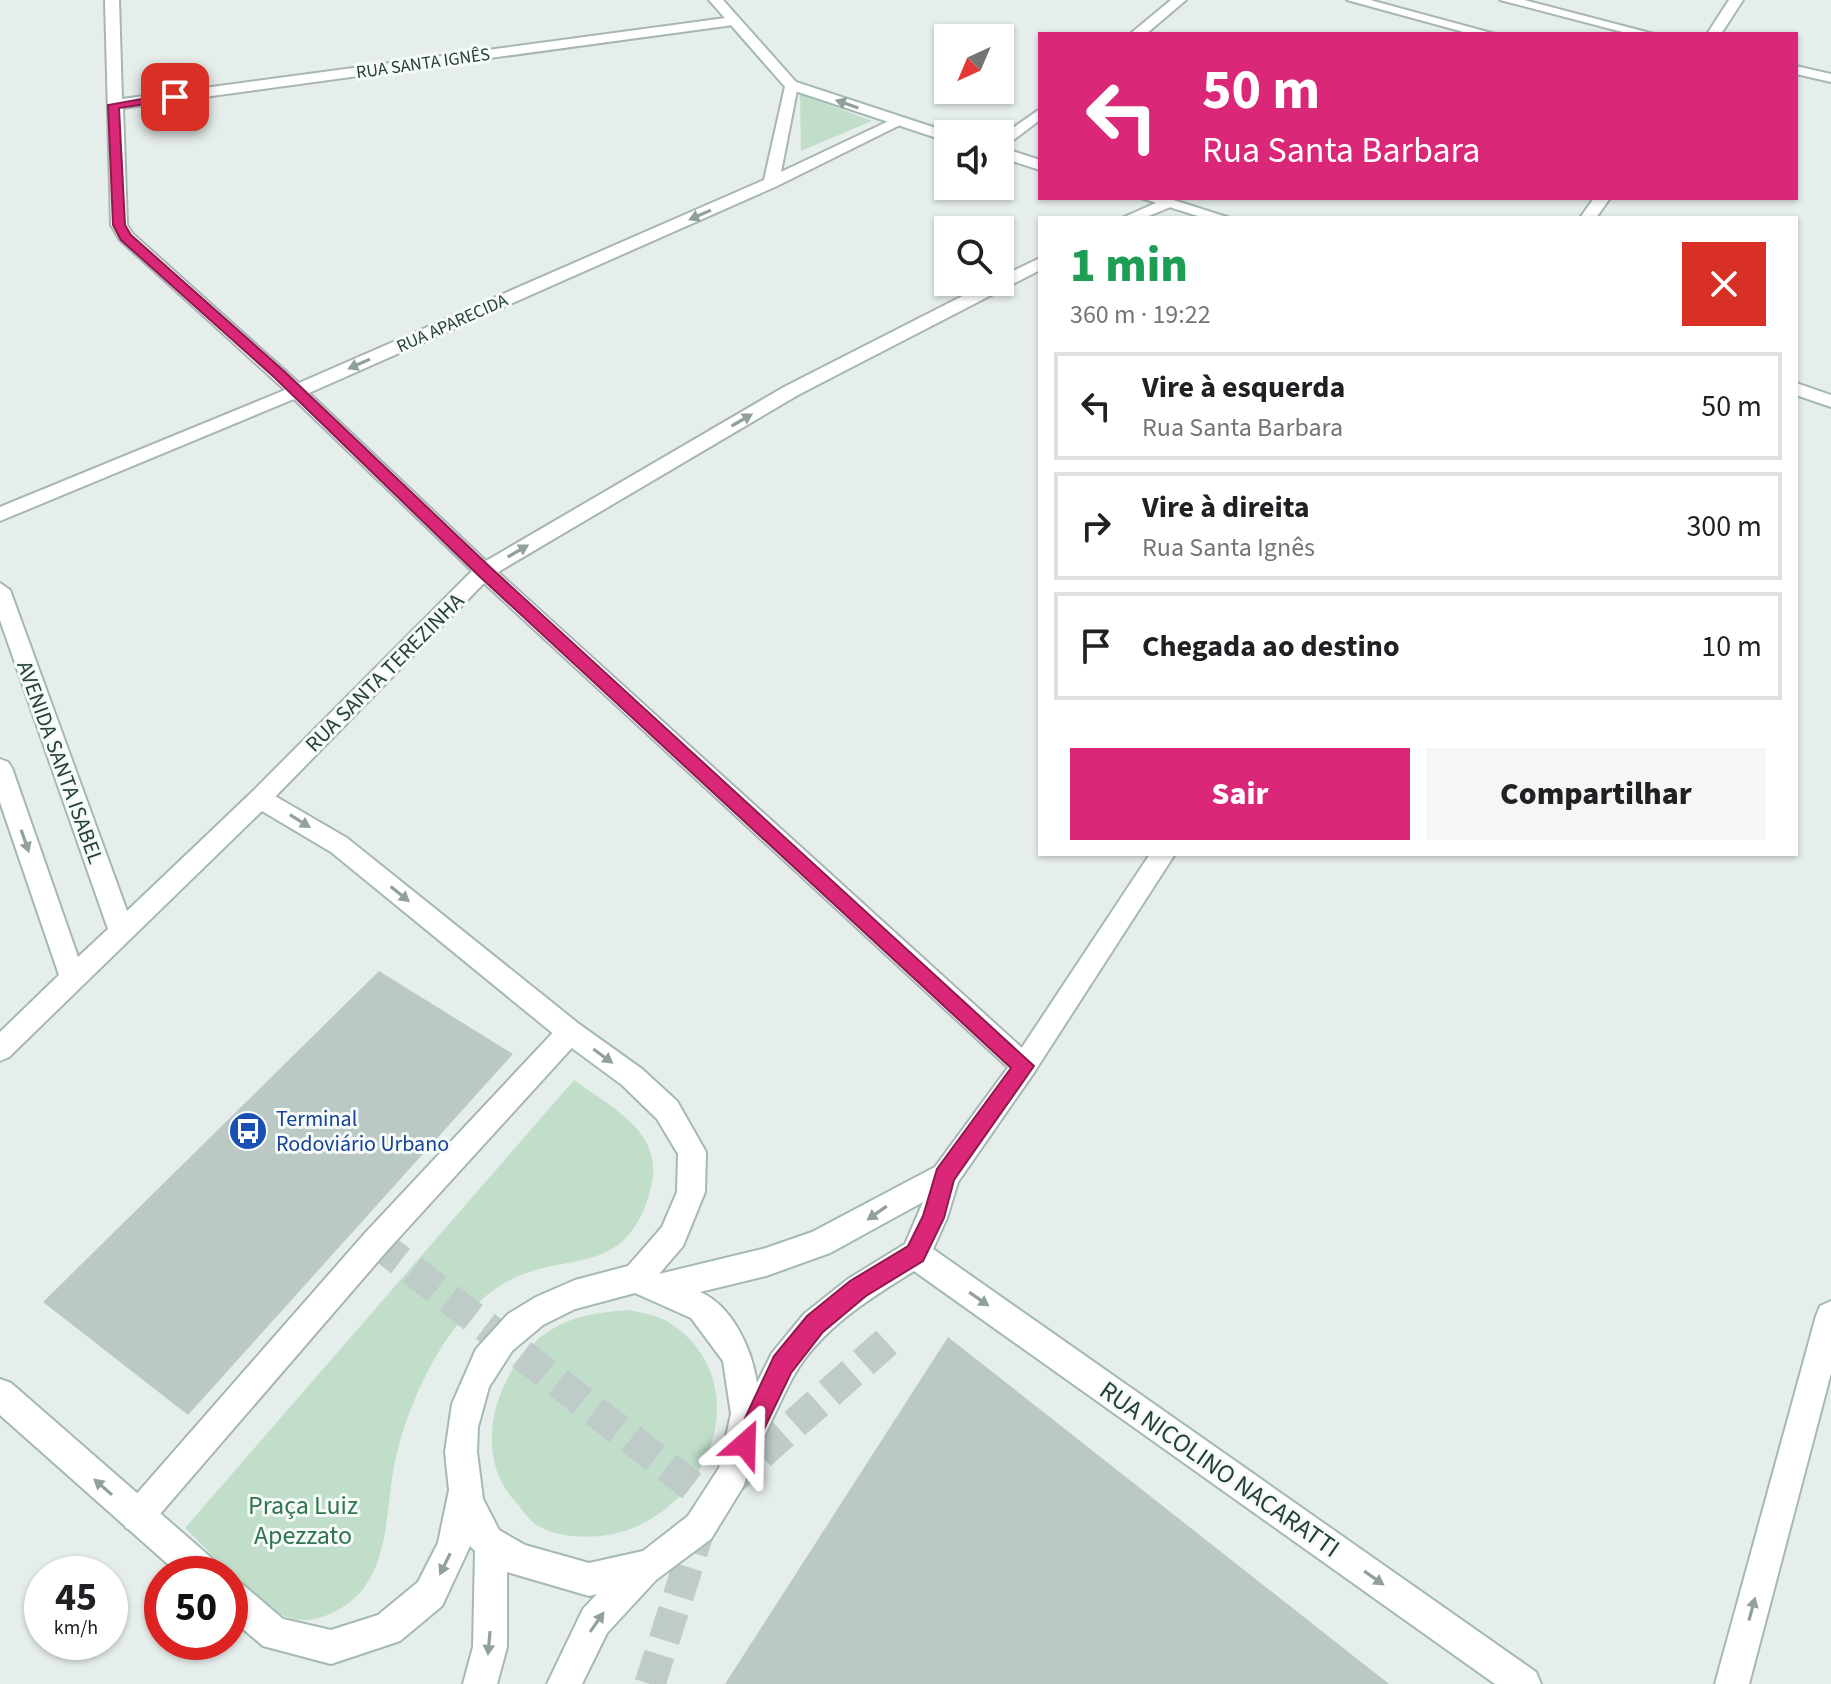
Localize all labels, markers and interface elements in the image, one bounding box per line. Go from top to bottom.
north arrow [934,24,1014,104]
map controls [934,24,1014,296]
street label: RUA SANTA IGNÊS [355,42,492,85]
text: 50 m [1202,51,1320,130]
pin [141,63,209,131]
icon: left [1070,64,1174,168]
icon: arrive [153,75,197,119]
one-way arrow [835,98,859,110]
button: sound [934,120,1014,200]
text: Rua Santa Barbara [1202,125,1480,176]
one-way arrow [688,208,711,221]
button: search [934,216,1014,296]
text: 1 min [1070,232,1188,300]
button: close [1682,242,1766,326]
street label: RUA APARECIDA [393,288,512,359]
text: 360 m · 19:22 [1070,296,1211,333]
one-way arrow [347,357,371,371]
text: Vire à esquerda [1142,366,1345,409]
icon: left [1074,384,1118,428]
text: 50 m [1701,385,1762,428]
text: Rua Santa Barbara [1142,409,1343,446]
one-way arrow [731,413,753,427]
text: Vire à direita [1142,486,1310,529]
icon: right [1074,504,1118,548]
text: 300 m [1686,505,1762,548]
text: Rua Santa Ignês [1142,529,1315,566]
one-way arrow [507,544,529,558]
street label: RUA SANTA TEREZINHA [298,586,472,760]
icon: arrive [1074,624,1118,668]
text: Chegada ao destino [1142,625,1400,668]
text: 10 m [1701,625,1762,668]
street label: AVENIDA SANTA ISABEL [8,656,112,869]
button: Sair [1070,748,1410,840]
button: Compartilhar [1426,748,1766,840]
one-way arrow [289,813,311,827]
one-way arrow [19,830,32,854]
one-way arrow [390,885,410,901]
one-way arrow [592,1048,614,1064]
place label: Terminal Rodoviário Urbano [276,1103,449,1160]
bus stop icon: Terminal Rodoviário Urbano [227,1110,269,1152]
one-way arrow [866,1206,887,1221]
one-way arrow [968,1291,989,1306]
street label: RUA NICOLINO NACARATTI [1092,1372,1347,1567]
position arrow [703,1402,787,1486]
one-way arrow [93,1479,113,1496]
park label: Praça Luiz Apezzato [248,1487,358,1554]
one-way arrow [438,1553,451,1576]
speed limit sign: 50 [144,1556,248,1660]
text: 45 [55,1569,97,1626]
one-way arrow [1364,1570,1385,1585]
one-way arrow [1746,1596,1759,1620]
one-way arrow [589,1611,604,1632]
text: km/h [54,1614,98,1642]
one-way arrow [482,1631,495,1656]

